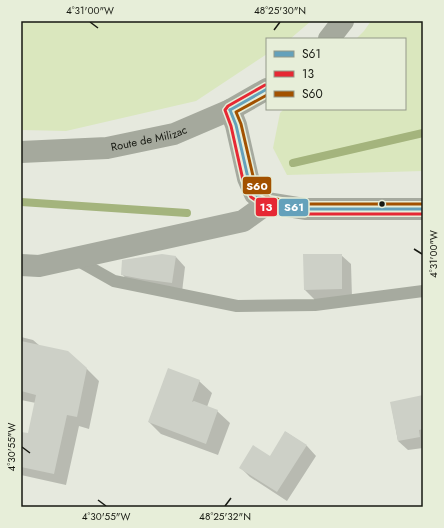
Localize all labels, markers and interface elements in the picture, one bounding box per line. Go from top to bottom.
text: 4°31'00"W [66,3,114,18]
text: 48°25'30"N [254,3,306,18]
legend [266,38,406,110]
text: S61 [302,45,321,63]
text: 13 [302,65,314,83]
text: S60 [302,85,323,103]
street label: Route de Milizac [109,121,189,155]
line badge: S60 [242,176,272,195]
text: S60 [246,178,268,194]
line badge: 13 [255,197,278,217]
line badge: S61 [278,198,309,217]
text: 13 [260,199,272,215]
text: S61 [284,199,304,215]
unlabelled marker [377,199,387,209]
text: 4°31'00"W [426,230,441,278]
text: 4°30'55"W [4,423,19,471]
text: 4°30'55"W [82,509,130,524]
text: 48°25'32"N [199,509,251,524]

